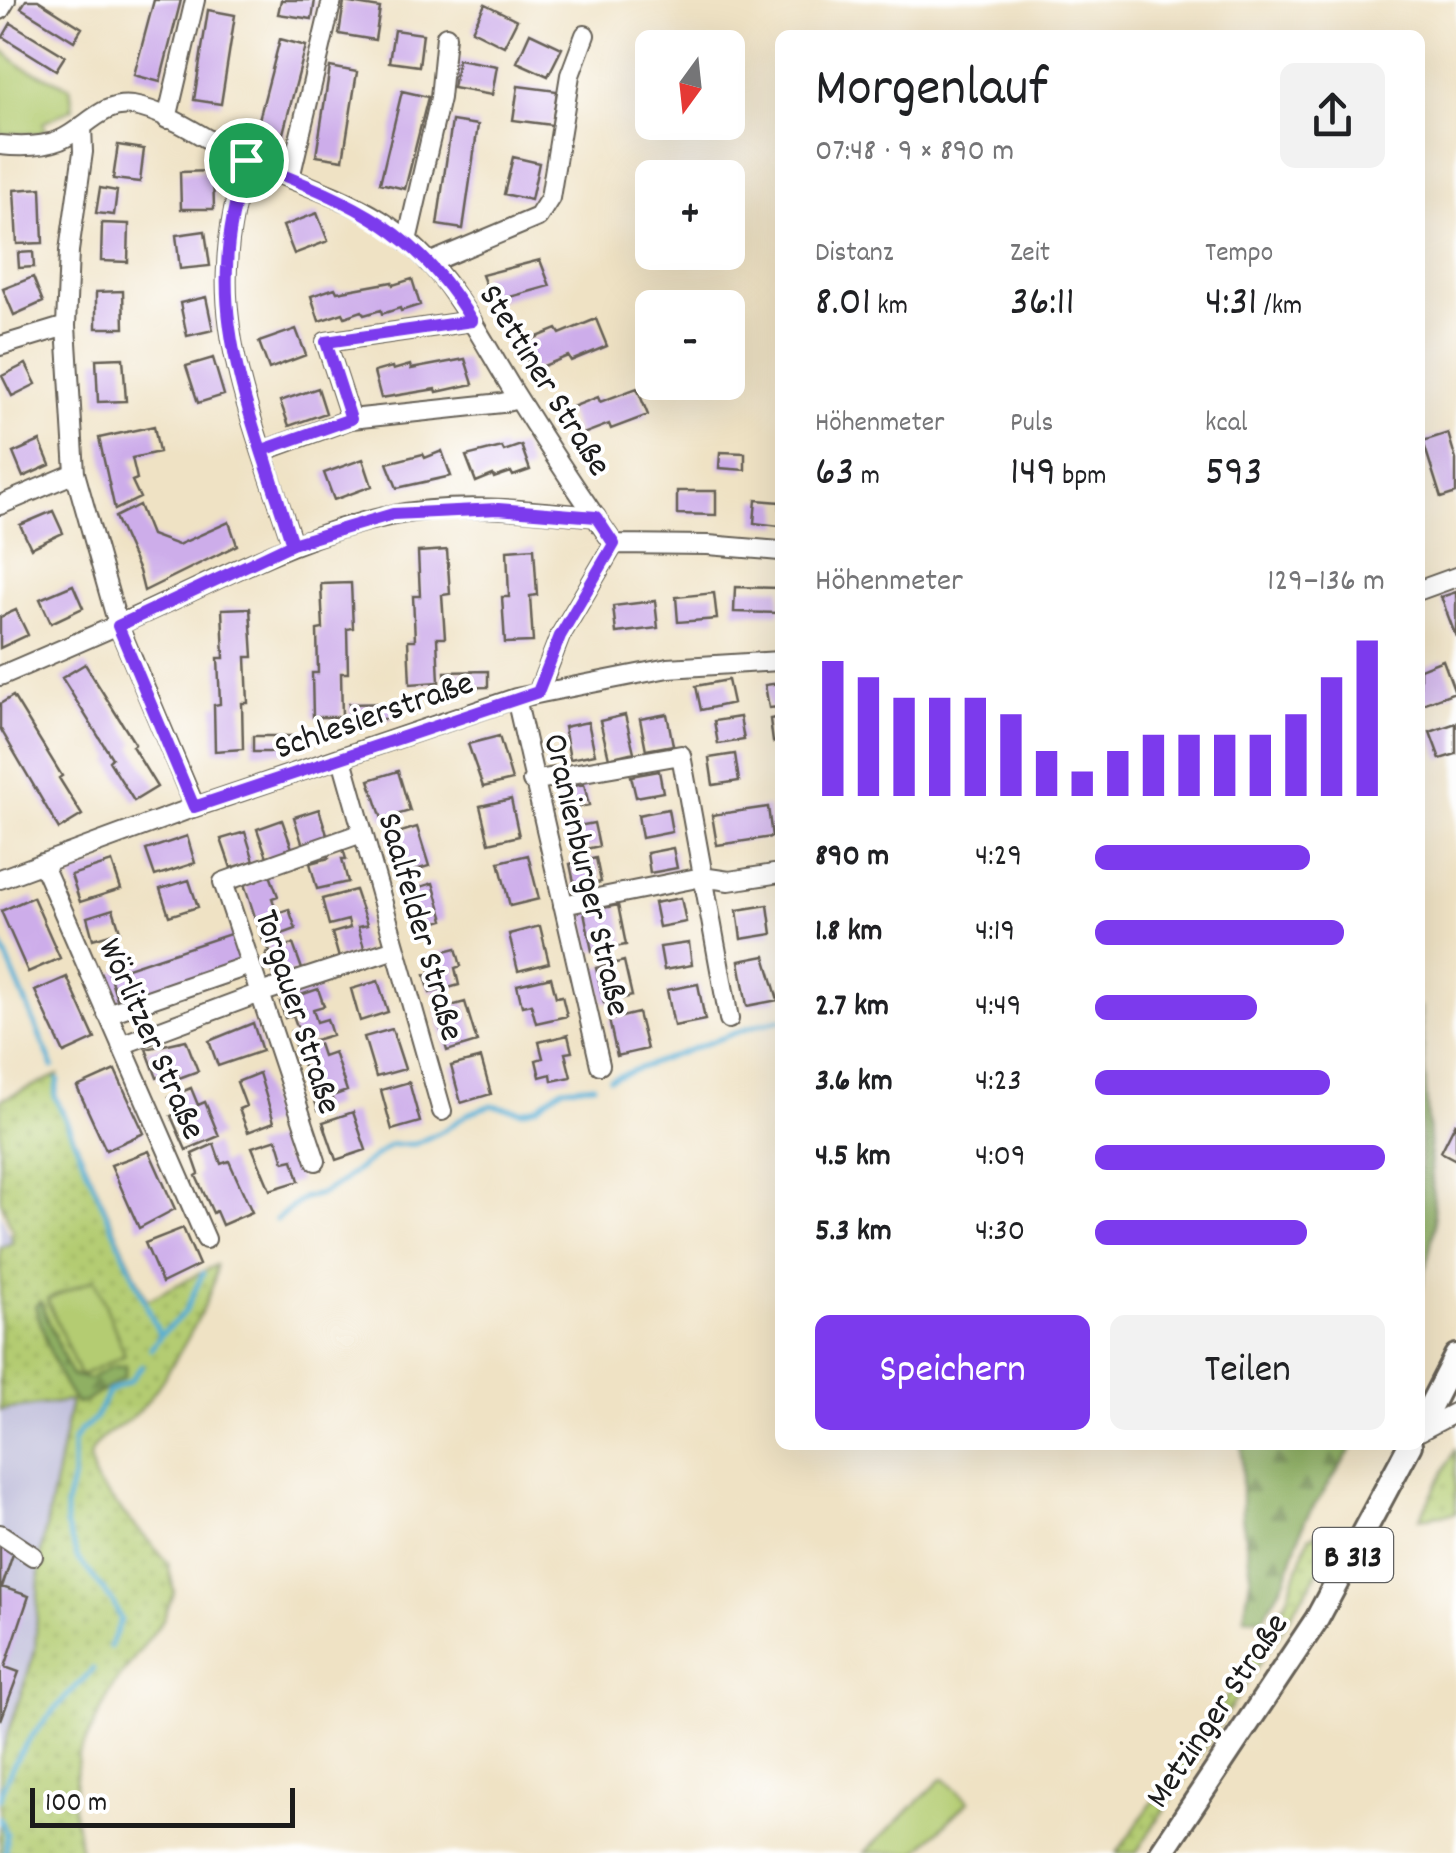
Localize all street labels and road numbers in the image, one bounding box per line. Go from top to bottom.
street label: Stettiner Straße [464,276,622,487]
street label: Schlesierstraße [268,660,481,775]
street label: Oranienburger Straße [527,729,641,1021]
street label: Saalfelder Straße [362,807,475,1047]
street label: Torgauer Straße [239,904,352,1121]
street label: Wörlitzer Straße [83,931,216,1149]
road number: B 313 [1313,1528,1393,1582]
street label: Metzinger Straße [1135,1604,1303,1820]

